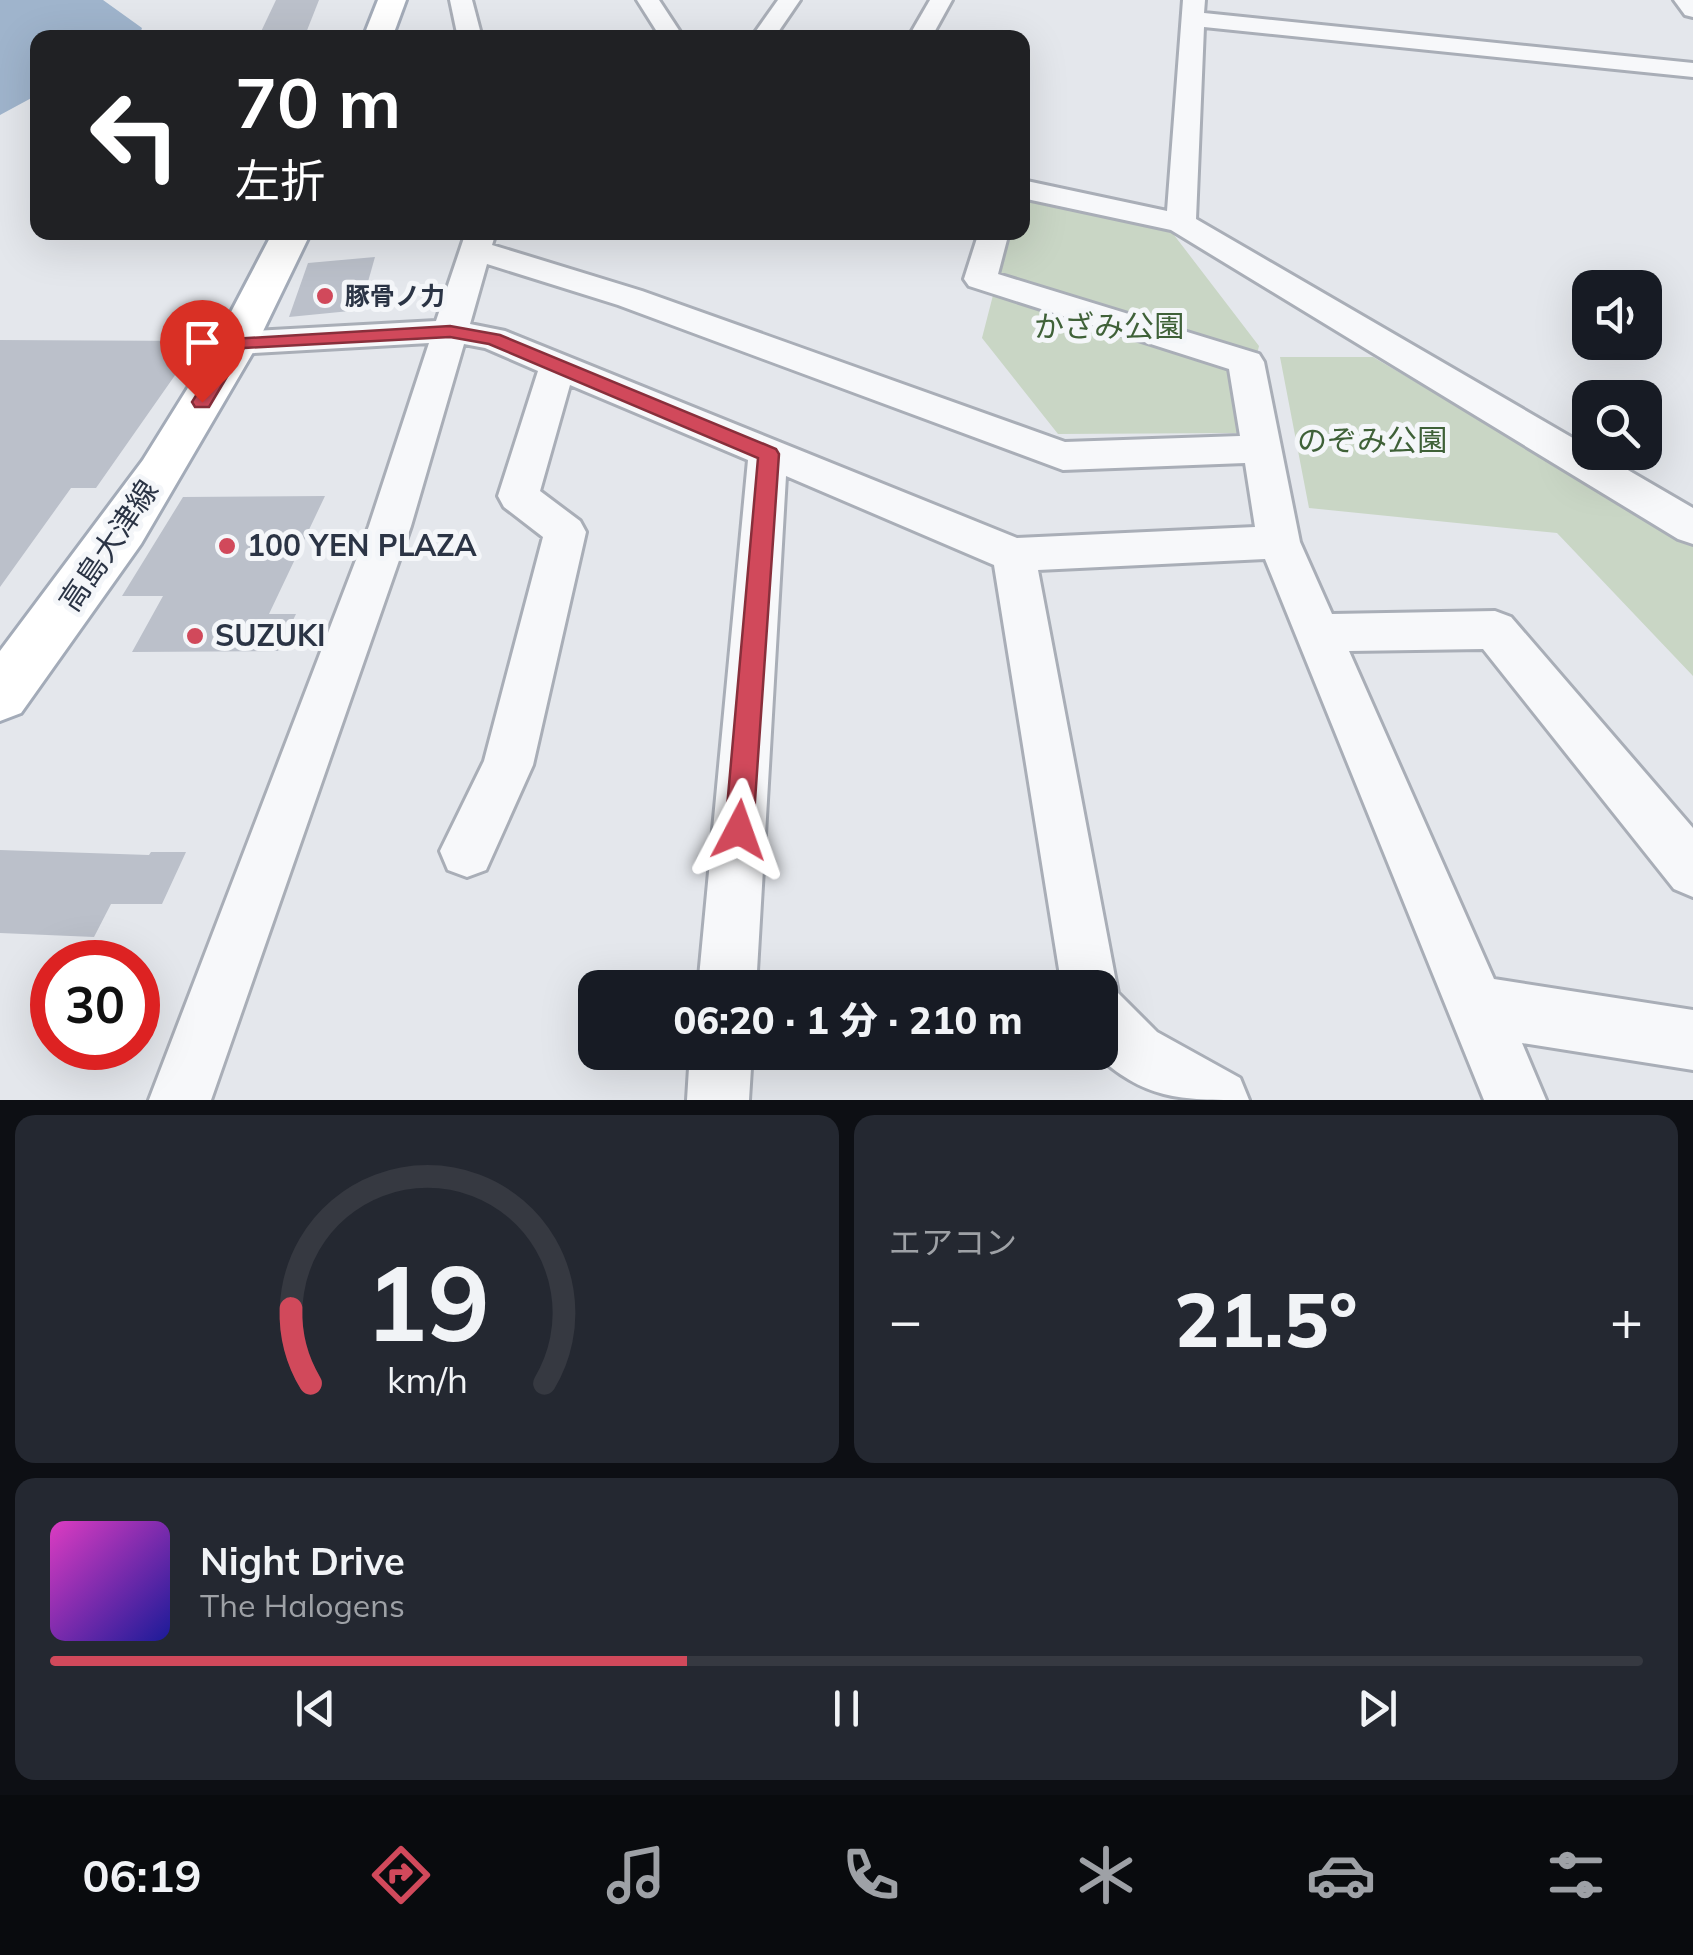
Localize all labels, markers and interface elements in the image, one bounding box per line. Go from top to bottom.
text: 70 m [235,58,401,146]
icon: left [70,70,200,200]
text: 左折 [235,152,325,208]
map controls [1572,270,1662,470]
button: sound [1572,270,1662,360]
place label: 豚骨ノ力 [345,280,445,311]
marker: 豚骨ノ力 [314,285,336,307]
pin [160,300,245,403]
park label: かざみ公園 [1034,307,1184,345]
icon: arrive [175,315,230,370]
button: search [1572,380,1662,470]
park label: のぞみ公園 [1297,421,1447,459]
street label: 高島大津線 [50,473,166,618]
place label: 100 YEN PLAZA [247,526,477,564]
marker: 100 YEN PLAZA [216,535,238,557]
place label: SUZUKI [215,616,326,654]
marker: SUZUKI [184,625,206,647]
position arrow [687,778,791,882]
speed limit sign: 30 [30,940,160,1070]
text: 06:20 · 1 分 · 210 m [673,996,1023,1044]
text: エアコン [889,1222,1017,1262]
text: 19 [365,1236,489,1367]
text: 21.5° [1174,1272,1358,1366]
text: − [889,1285,922,1354]
text: + [1610,1285,1643,1354]
text: km/h [387,1357,467,1402]
text: Night Drive [200,1537,405,1585]
text: The Halogens [200,1585,405,1625]
icon: previous [288,1681,343,1736]
icon: pause [819,1681,874,1736]
icon: next [1350,1681,1405,1736]
icon: directions [366,1840,436,1910]
icon: music [601,1840,671,1910]
icon: phone [836,1840,906,1910]
icon: climate [1071,1840,1141,1910]
icon: car [1306,1840,1376,1910]
icon: filters [1541,1840,1611,1910]
text: 06:19 [82,1847,202,1903]

